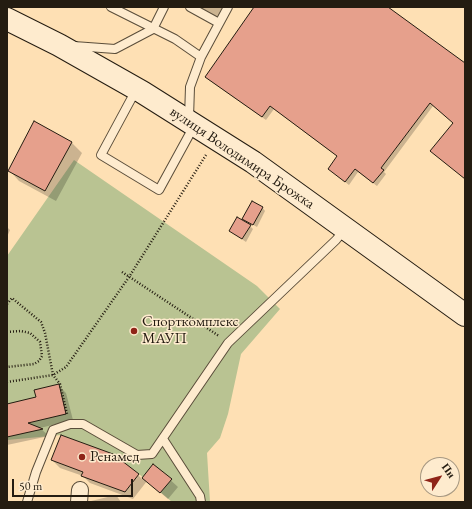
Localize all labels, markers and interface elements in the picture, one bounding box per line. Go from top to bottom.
street label: вулиця Володимира Брожка [166,103,318,213]
place label: Спорткомплекс МАУП [142,313,239,348]
marker: Спорткомплекс МАУП [129,326,139,336]
place label: Ренамед [90,448,139,466]
marker: Ренамед [77,452,87,462]
north arrow [420,457,460,497]
text: Пн [439,460,459,481]
scale bar [14,471,135,497]
text: 50 m [19,478,42,494]

